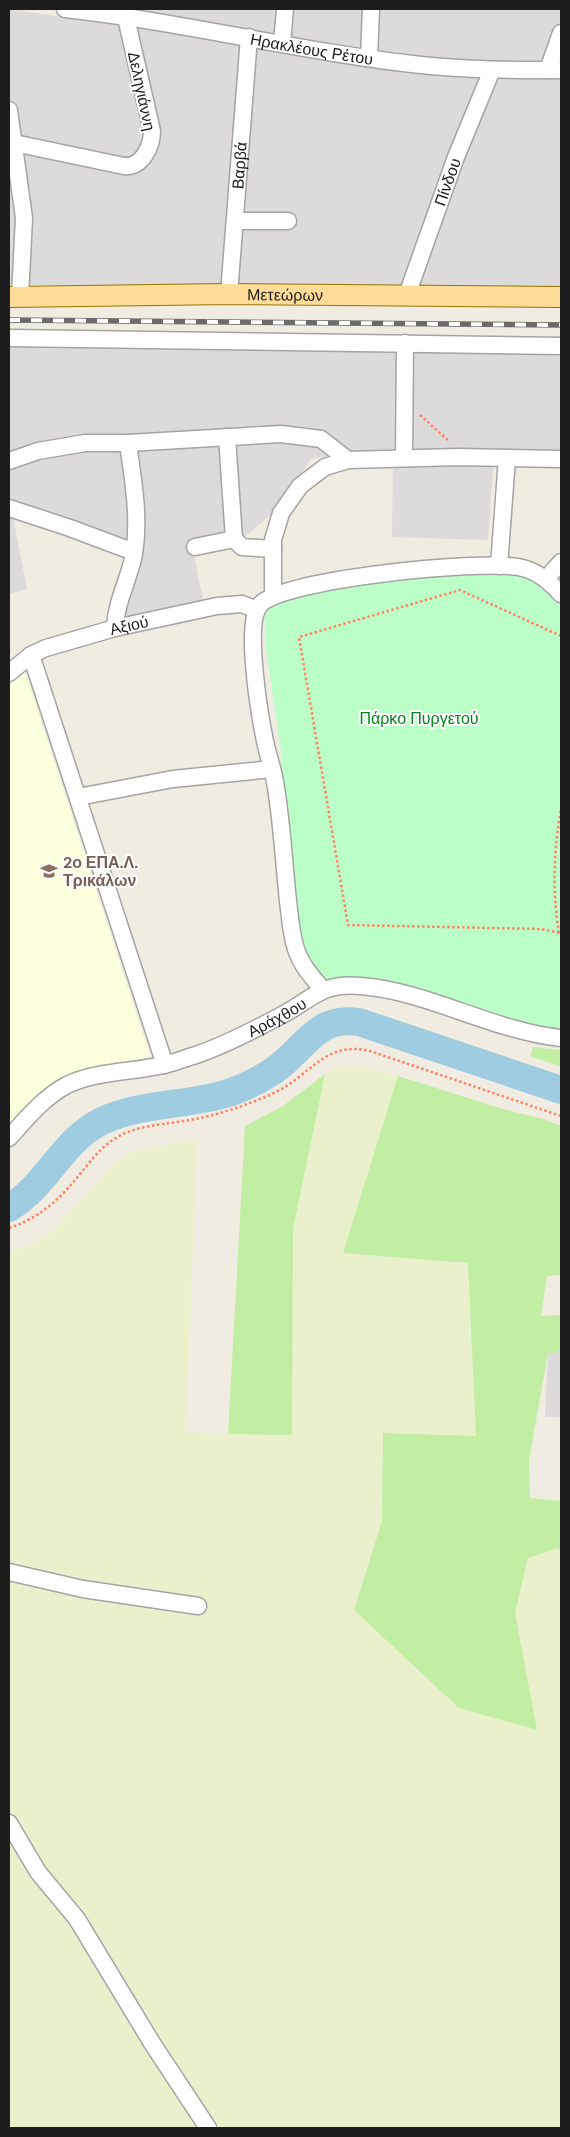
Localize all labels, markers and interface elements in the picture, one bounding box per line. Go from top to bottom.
street label: Ηρακλέους Ρέτου [249,29,374,70]
street label: Δεληγιάννη [123,50,160,133]
street label: Βαρβά [227,141,252,190]
street label: Πίνδου [429,155,466,209]
street label: Μετεώρων [247,284,323,306]
street label: Αξιού [107,611,150,640]
park label: Πάρκο Πυργετού [359,708,479,729]
place label: 2ο ΕΠΑ.Λ. Τρικάλων [63,852,138,891]
school or university icon: 2ο ΕΠΑ.Λ. Τρικάλων [39,861,59,881]
street label: Αράχθου [244,993,310,1042]

